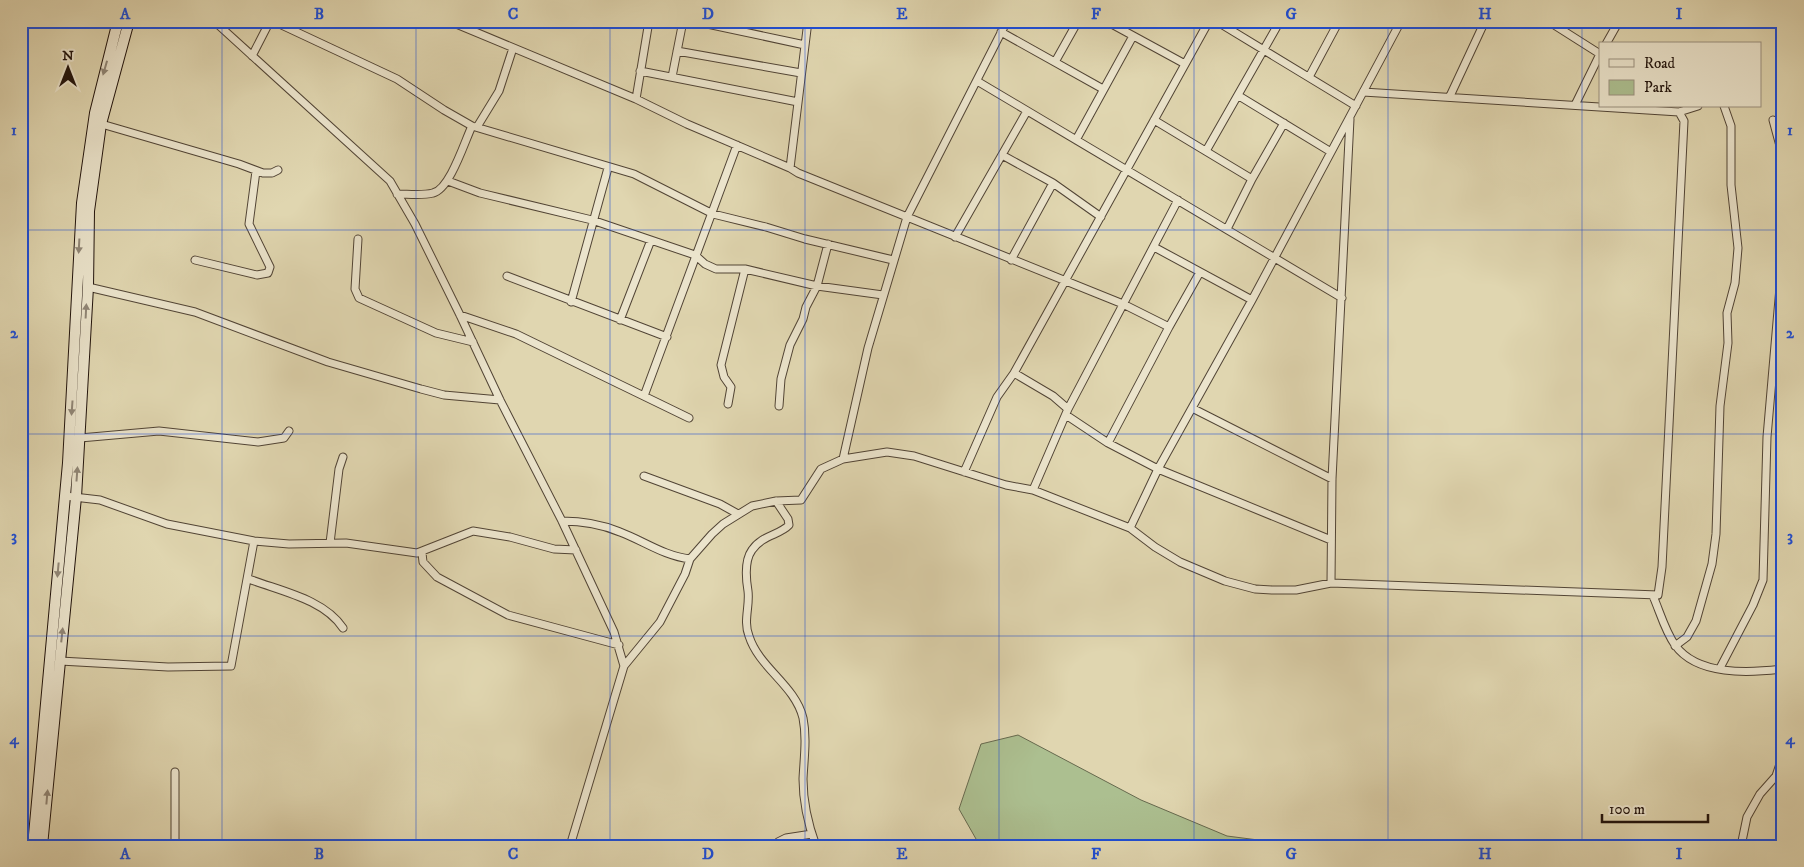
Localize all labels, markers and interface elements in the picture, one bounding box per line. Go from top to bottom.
text: A [119,4,131,24]
text: B [314,4,324,24]
text: C [508,4,518,24]
text: D [702,4,714,24]
text: E [896,4,908,24]
text: F [1091,4,1101,24]
text: G [1285,4,1297,24]
text: H [1478,4,1492,24]
text: I [1676,4,1683,24]
north arrow [42,42,92,92]
legend [1599,42,1762,108]
text: N [62,47,74,65]
text: Road [1644,54,1676,73]
one-way arrow [101,61,109,76]
text: Park [1644,78,1673,97]
text: 1 [11,120,17,140]
text: 1 [1787,120,1793,140]
one-way arrow [75,238,83,254]
one-way arrow [83,303,91,319]
text: 2 [10,323,19,343]
text: 2 [1786,323,1795,343]
one-way arrow [67,400,75,416]
one-way arrow [74,465,82,481]
text: 3 [11,526,17,546]
text: 3 [1787,526,1793,546]
one-way arrow [54,562,62,578]
one-way arrow [58,627,66,643]
text: 4 [8,729,19,749]
text: 4 [1784,729,1795,749]
one-way arrow [43,789,51,805]
scale bar [1602,792,1708,824]
text: 100 m [1609,800,1645,819]
text: A [119,844,131,864]
text: B [314,844,324,864]
text: C [508,844,518,864]
text: D [702,844,714,864]
text: E [896,844,908,864]
text: F [1091,844,1101,864]
text: G [1285,844,1297,864]
text: H [1478,844,1492,864]
text: I [1676,844,1683,864]

